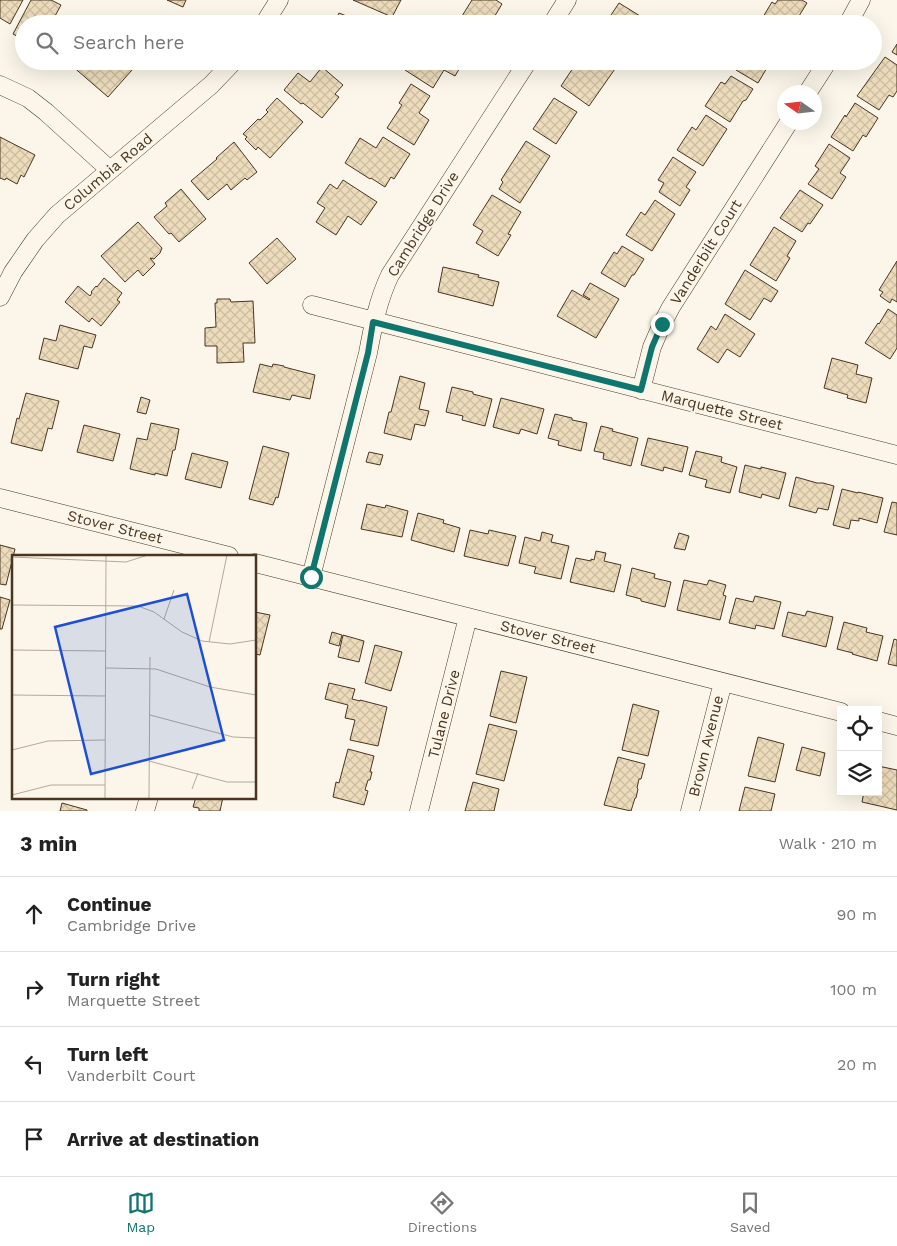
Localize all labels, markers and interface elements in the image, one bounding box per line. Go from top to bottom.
search box [15,15,882,70]
icon: search [33,29,61,57]
text: Search here [73,31,184,54]
north arrow [777,85,822,130]
street label: Columbia Road [60,130,156,214]
street label: Cambridge Drive [383,168,463,280]
street label: Vanderbilt Court [666,196,746,308]
route end [651,313,674,336]
street label: Marquette Street [659,386,785,434]
street label: Stover Street [66,506,165,548]
inset map [12,555,256,798]
route start [300,566,323,589]
street label: Stover Street [499,616,598,658]
street label: Tulane Drive [424,668,464,760]
street label: Brown Avenue [685,693,727,799]
map controls [837,706,882,796]
button: locate [837,706,882,751]
button: layers [837,751,882,796]
text: 3 min [20,831,77,856]
text: Walk · 210 m [779,834,877,853]
text: Continue [67,893,151,916]
icon: ahead [20,900,48,928]
text: 90 m [836,905,877,924]
text: Cambridge Drive [67,916,196,935]
text: Turn right [67,968,160,991]
icon: right [20,975,48,1003]
text: 100 m [830,980,877,999]
text: Marquette Street [67,991,200,1010]
text: Turn left [67,1043,148,1066]
icon: left [20,1050,48,1078]
text: 20 m [837,1055,877,1074]
text: Vanderbilt Court [67,1066,195,1085]
icon: arrive [20,1125,48,1153]
text: Arrive at destination [67,1128,259,1151]
tab: Map [126,1189,155,1235]
tab: Directions [408,1189,477,1235]
tab: Saved [730,1189,771,1235]

